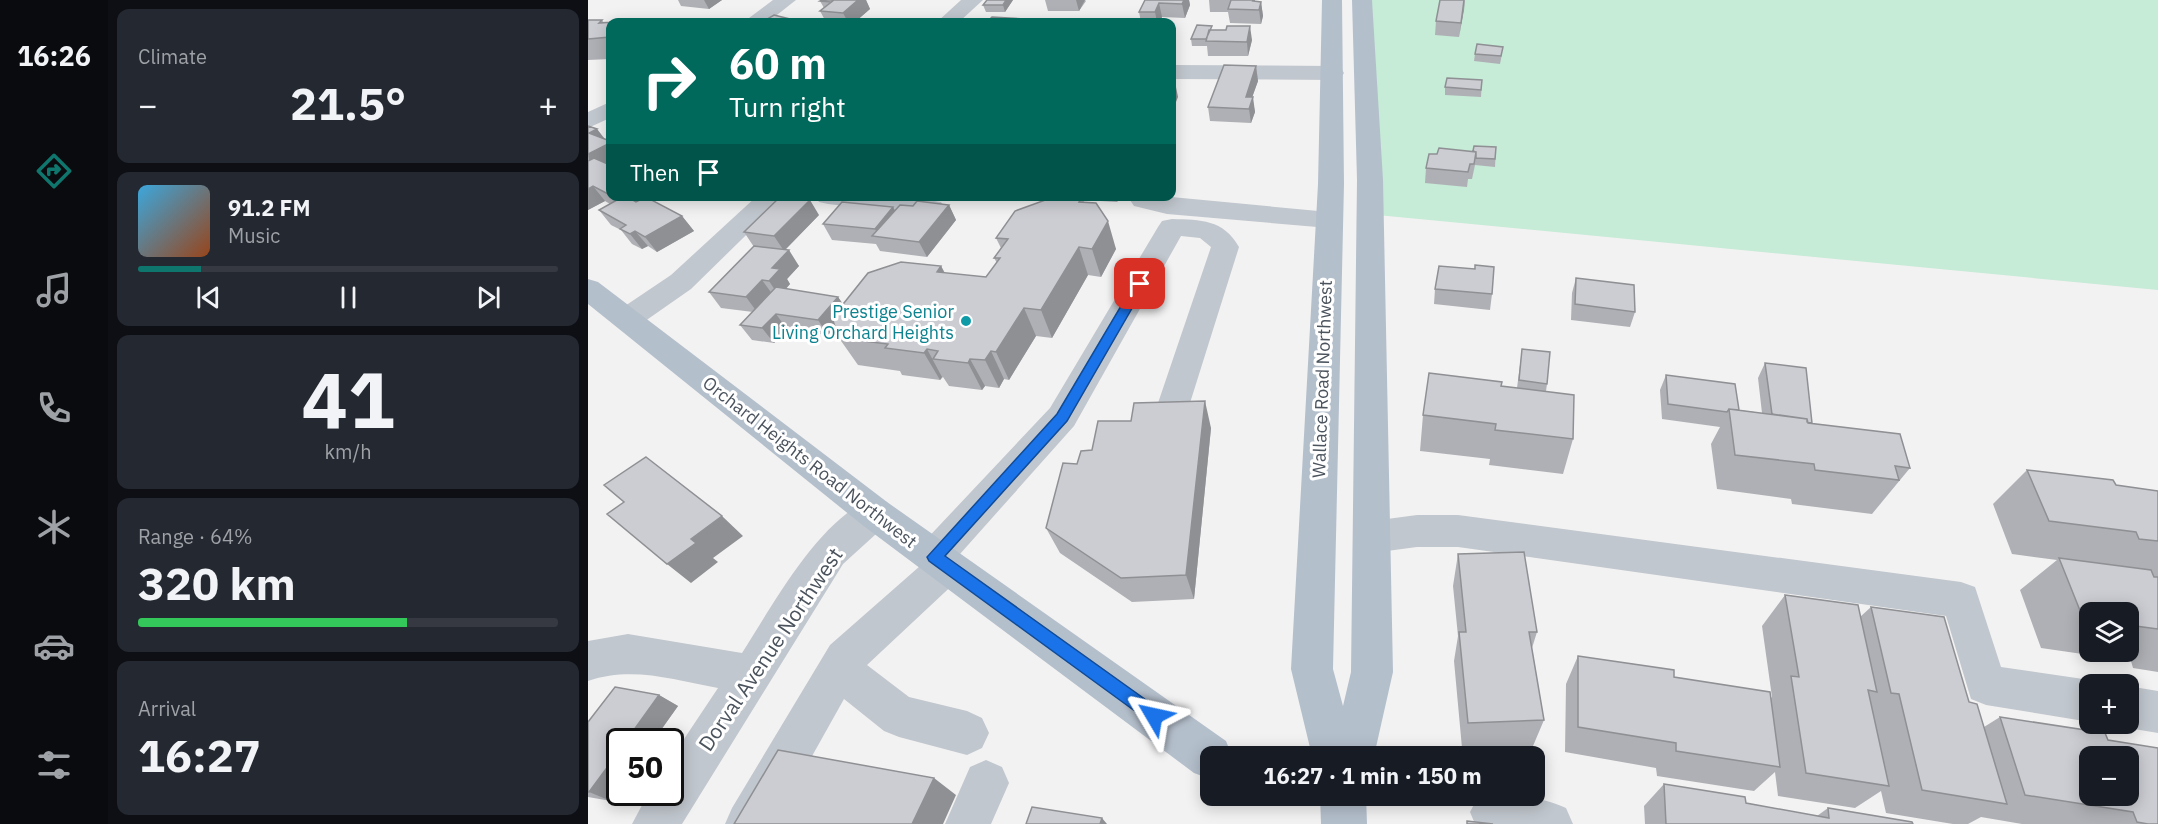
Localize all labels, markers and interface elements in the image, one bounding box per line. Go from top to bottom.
text: 60 m [729,36,827,91]
text: 16:26 [17,38,91,73]
icon: right [630,42,708,120]
text: Climate [138,43,207,70]
text: 21.5° [290,74,406,132]
text: − [138,83,158,126]
text: + [538,83,558,126]
text: Turn right [729,89,846,124]
icon: directions [33,150,75,192]
icon: arrive [692,156,725,189]
text: Then [630,158,680,187]
text: 91.2 FM [228,193,311,222]
text: Music [228,222,280,249]
pin [1114,258,1165,309]
icon: arrive [1123,267,1156,300]
icon: music [33,269,75,311]
street label: Wallace Road Northwest [1307,280,1337,478]
icon: previous [192,281,225,314]
icon: pause [332,281,365,314]
icon: next [472,281,505,314]
place label: Prestige Senior Living Orchard Heights [772,300,954,344]
marker: Prestige Senior Living Orchard Heights [959,314,973,328]
text: 41 [301,348,395,449]
street label: Orchard Heights Road Northwest [698,371,922,553]
icon: phone [33,387,75,429]
text: km/h [324,438,372,465]
icon: climate [33,506,75,548]
text: Range · 64% [138,523,253,550]
street label: Dorval Avenue Northwest [691,542,849,756]
text: 320 km [138,554,296,612]
map controls [2079,602,2139,806]
button: layers [2079,602,2139,662]
icon: car [33,625,75,667]
button: + [2079,674,2139,734]
position arrow [1122,684,1186,748]
text: Arrival [138,695,196,722]
text: 16:27 [138,726,261,784]
speed limit sign: 50 [606,728,684,806]
icon: filters [33,744,75,786]
button: − [2079,746,2139,806]
text: 16:27 · 1 min · 150 m [1263,761,1482,790]

